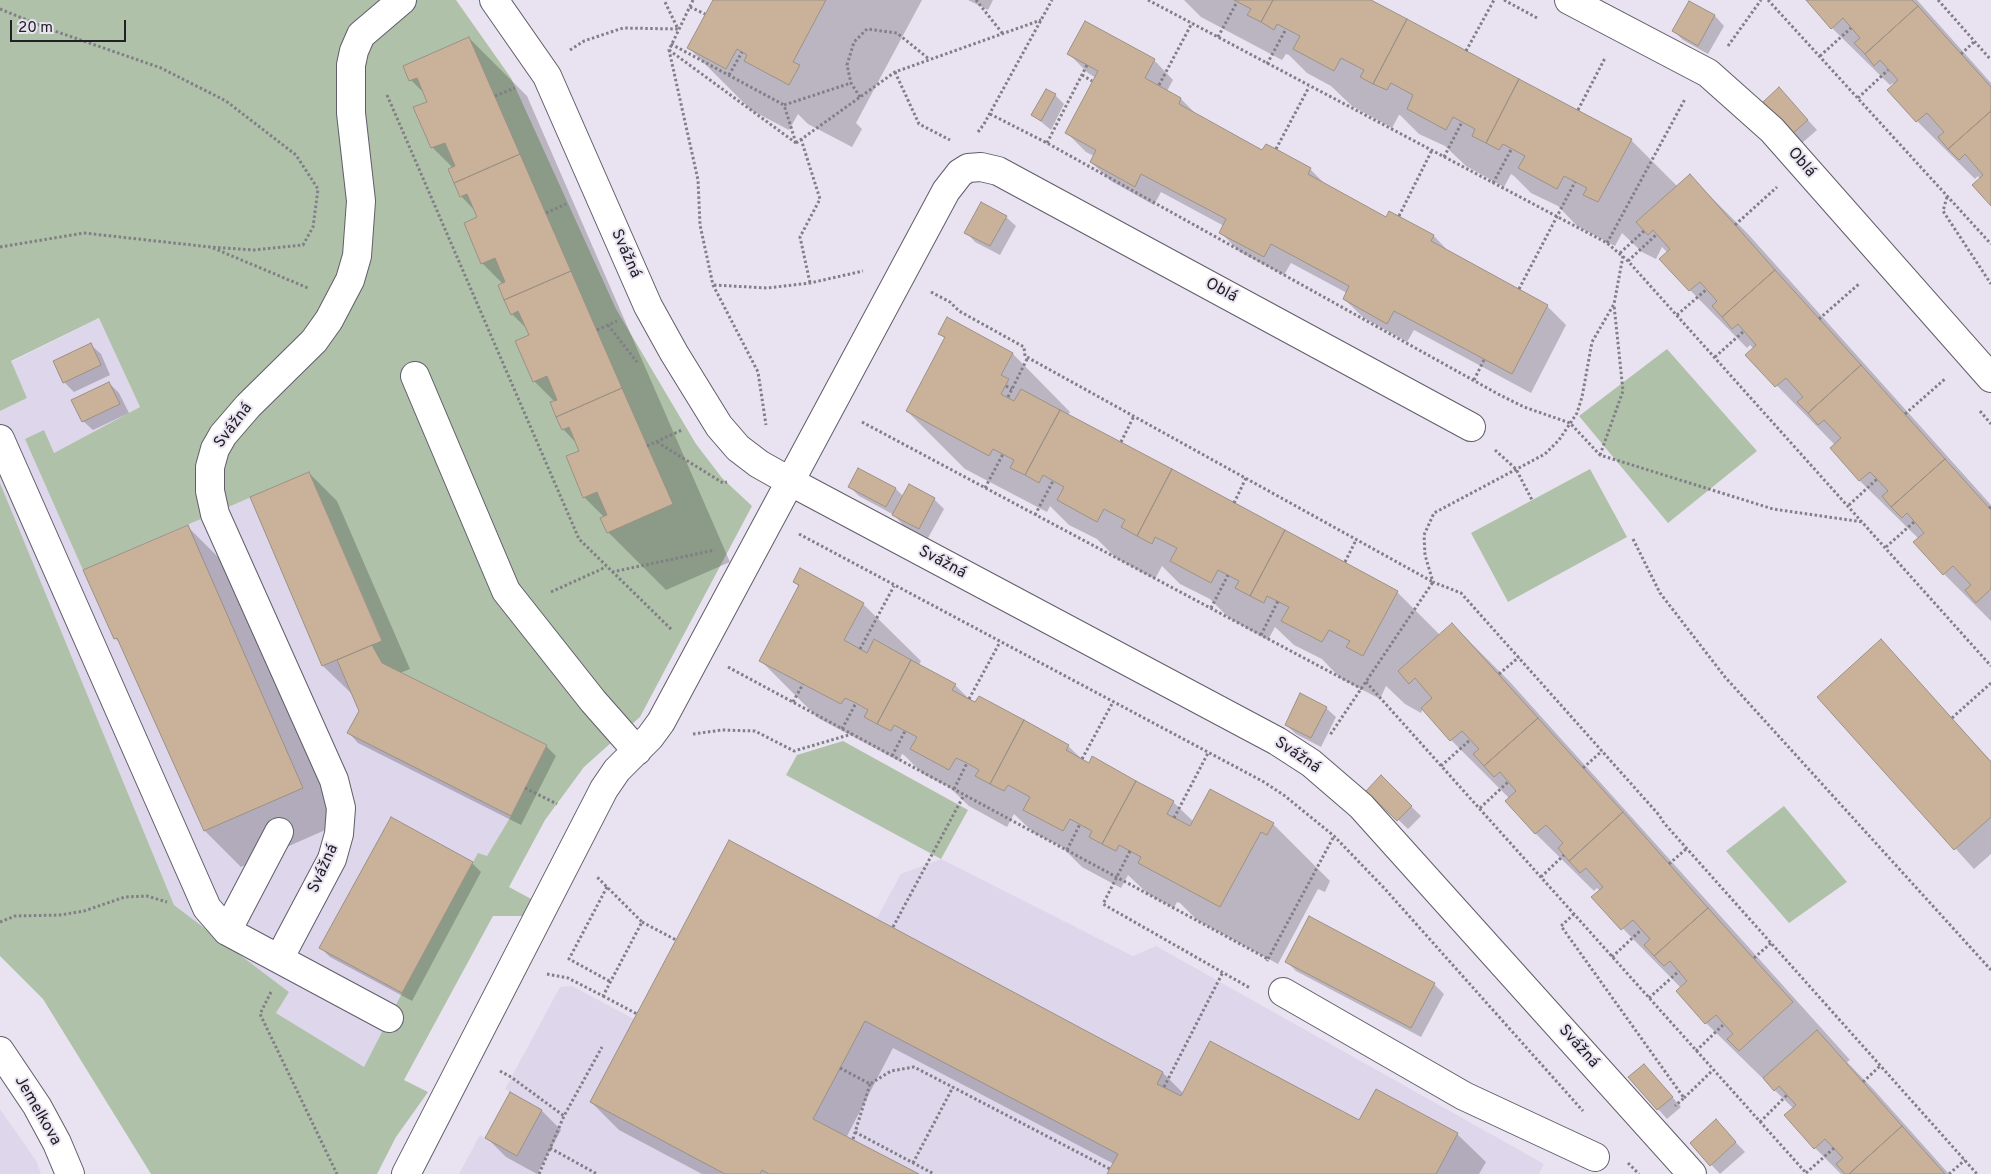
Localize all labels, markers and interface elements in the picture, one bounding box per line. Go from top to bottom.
scale bar [12,10,129,42]
text: 20 m [18,19,53,38]
street label: Oblá [1783,144,1819,182]
street label: Svážná [606,227,644,281]
street label: Oblá [1202,275,1240,307]
street label: Svážná [211,400,257,452]
street label: Svážná [915,542,969,584]
street label: Svážná [1270,734,1324,778]
street label: Svážná [305,842,343,896]
street label: Svážná [1554,1021,1602,1073]
street label: Jemelkova [9,1073,65,1149]

